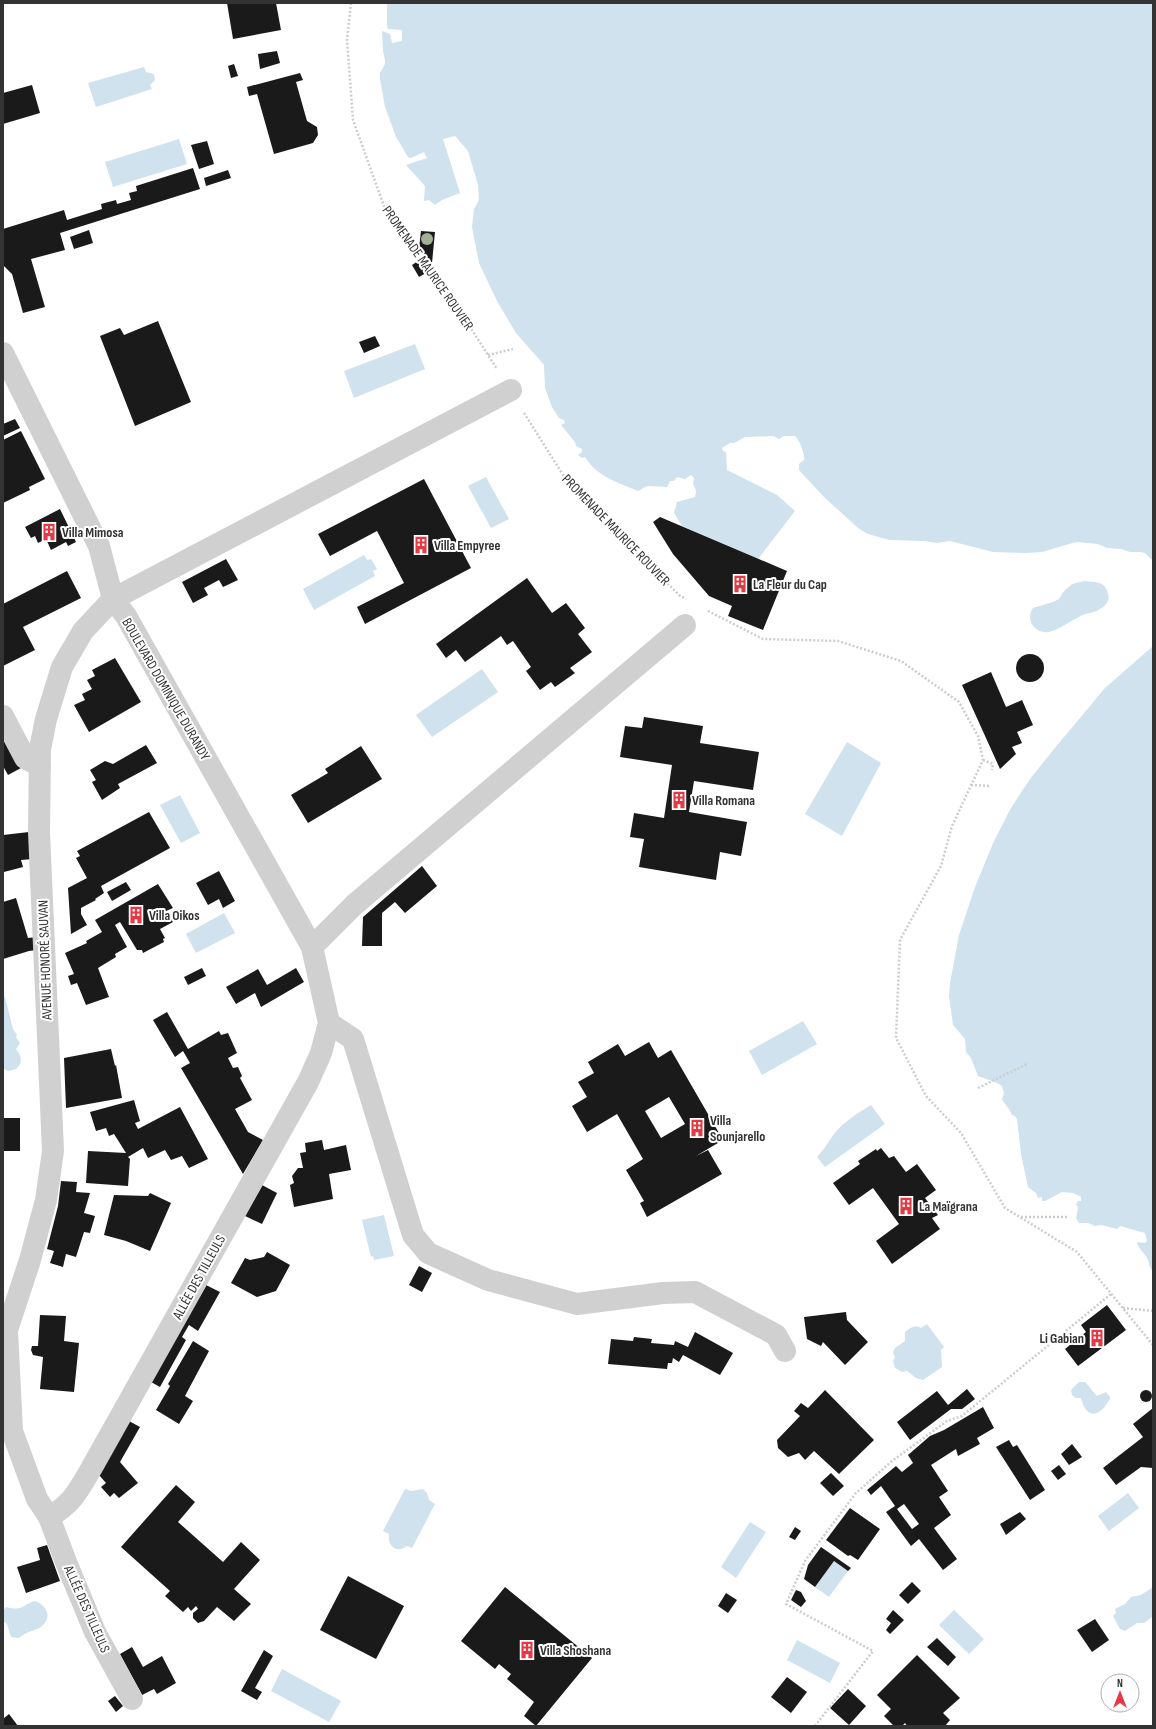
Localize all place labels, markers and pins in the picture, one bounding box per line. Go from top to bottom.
building icon: Villa Mimosa [39,522,59,542]
place label: Villa Mimosa [62,524,124,541]
building icon: Villa Empyree [411,535,431,555]
place label: Villa Empyree [434,537,501,554]
building icon: La Fleur du Cap [730,574,750,594]
place label: La Fleur du Cap [753,576,827,593]
building icon: Villa Romana [669,790,689,810]
place label: Villa Romana [692,792,755,809]
building icon: Villa Oikos [126,905,146,925]
place label: Villa Oikos [149,907,200,924]
place label: Villa Sounjarello [710,1112,765,1145]
building icon: Villa Sounjarello [687,1118,707,1138]
building icon: La Maïgrana [896,1196,916,1216]
place label: La Maïgrana [919,1198,978,1215]
building icon: Li Gabian [1087,1328,1107,1348]
place label: Li Gabian [1040,1330,1084,1347]
building icon: Villa Shoshana [517,1640,537,1660]
place label: Villa Shoshana [540,1642,612,1659]

